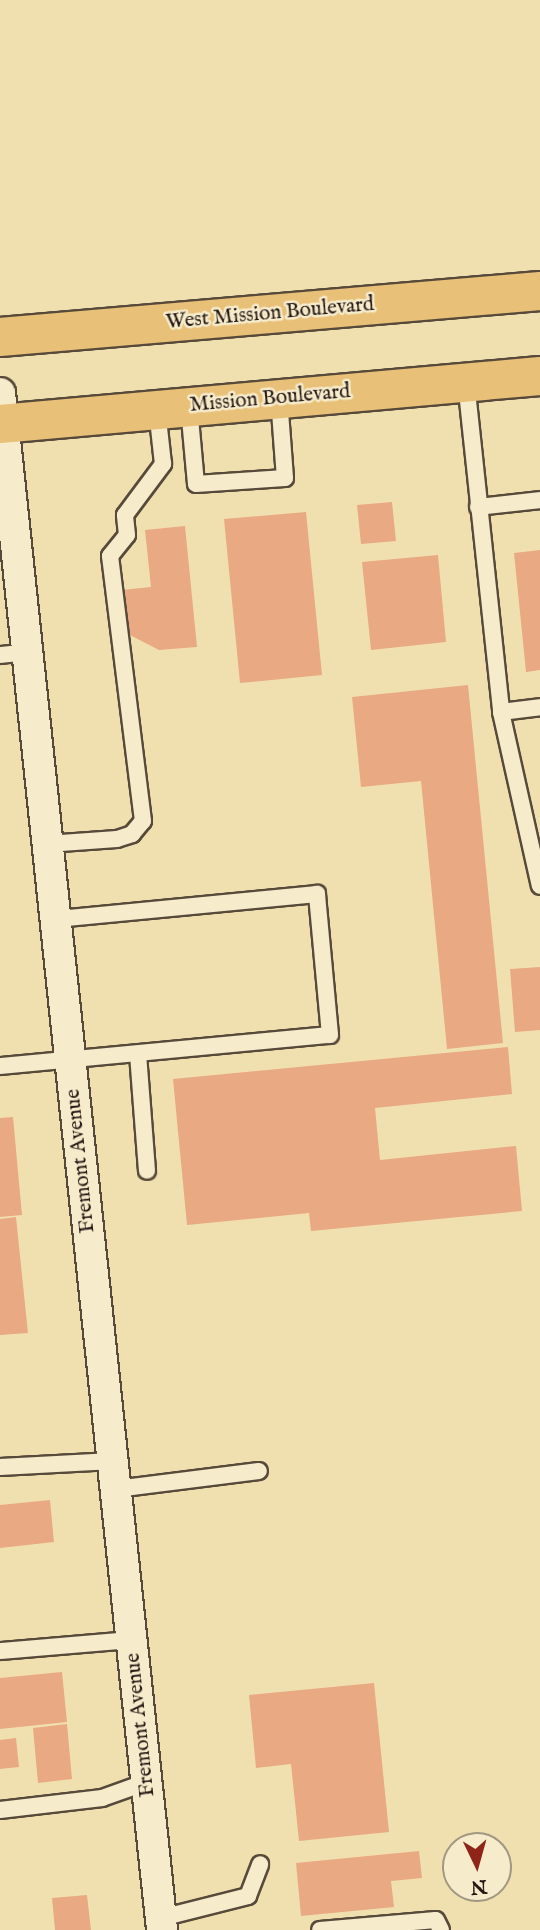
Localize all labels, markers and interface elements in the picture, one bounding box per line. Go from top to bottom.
street label: West Mission Boulevard [165,292,375,336]
street label: Mission Boulevard [189,379,351,419]
street label: Fremont Avenue [61,1088,101,1234]
street label: Fremont Avenue [121,1652,161,1798]
north arrow [442,1832,512,1902]
text: N [469,1873,488,1899]

